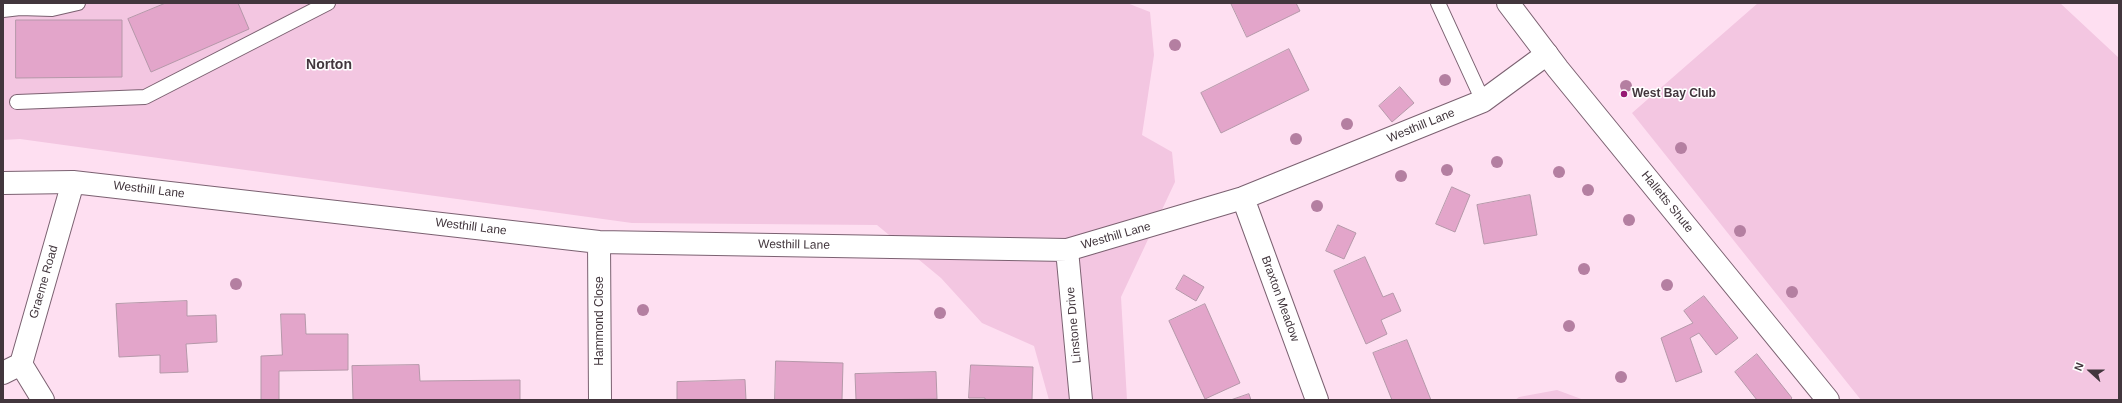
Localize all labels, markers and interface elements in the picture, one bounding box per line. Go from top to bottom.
district label: Norton [306,57,352,73]
place label: West Bay Club [1632,87,1716,101]
marker: West Bay Club [1619,89,1629,99]
street label: Westhill Lane [1385,106,1457,146]
street label: Halletts Shute [1638,168,1696,236]
street label: Westhill Lane [112,178,186,202]
street label: Westhill Lane [434,215,508,239]
street label: Westhill Lane [1079,219,1153,253]
street label: Westhill Lane [758,237,830,253]
street label: Graeme Road [27,244,61,320]
street label: Braxton Meadow [1258,254,1302,344]
street label: Hammond Close [593,276,607,366]
street label: Linstone Drive [1063,286,1085,364]
north arrow [2070,351,2110,391]
text: N [2072,361,2086,373]

